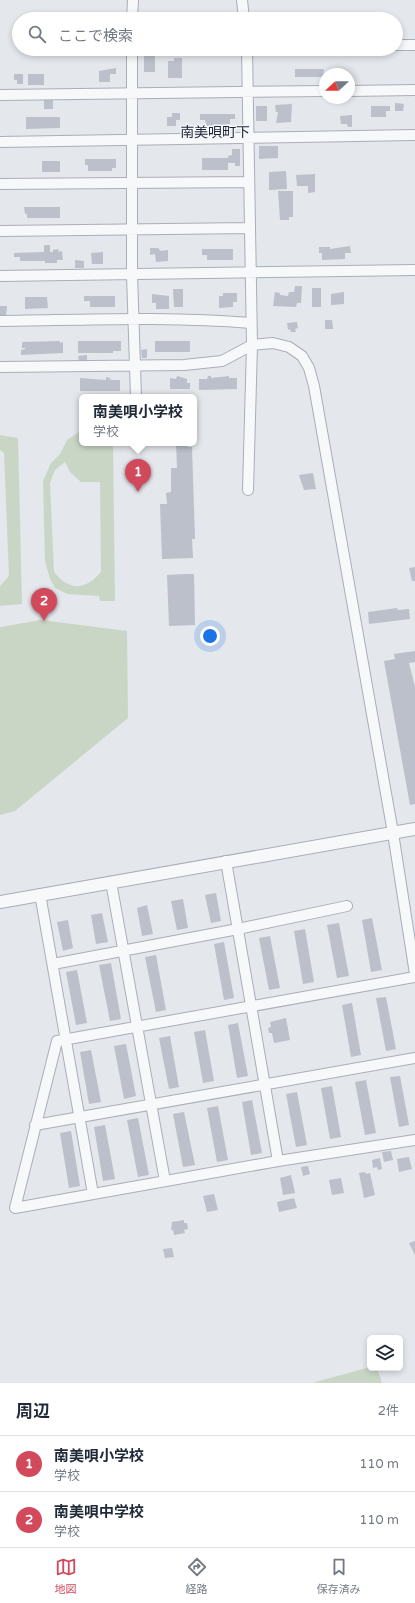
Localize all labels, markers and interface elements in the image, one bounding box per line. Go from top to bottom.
search box [12,12,403,56]
icon: search [26,23,48,45]
text: ここで検索 [58,27,133,45]
north arrow [319,68,355,104]
district label: 南美唄町下 [180,124,250,141]
popup [79,394,197,446]
text: 南美唄小学校 [93,403,183,421]
text: 学校 [93,424,119,440]
pin: 1 [125,459,151,492]
pin: 2 [31,588,57,621]
your location [200,626,220,646]
map controls [367,1335,403,1371]
button: layers [367,1335,403,1371]
text: 周辺 [16,1401,50,1422]
text: 2件 [378,1403,399,1419]
text: 南美唄小学校 [54,1447,144,1465]
text: 1 [25,1456,33,1472]
text: 110 m [359,1456,399,1472]
text: 学校 [54,1468,80,1484]
text: 南美唄中学校 [54,1503,144,1521]
text: 2 [25,1512,33,1528]
text: 110 m [359,1512,399,1528]
text: 学校 [54,1524,80,1540]
tab: 地図 [55,1556,77,1596]
tab: 経路 [186,1556,208,1596]
tab: 保存済み [317,1556,361,1596]

